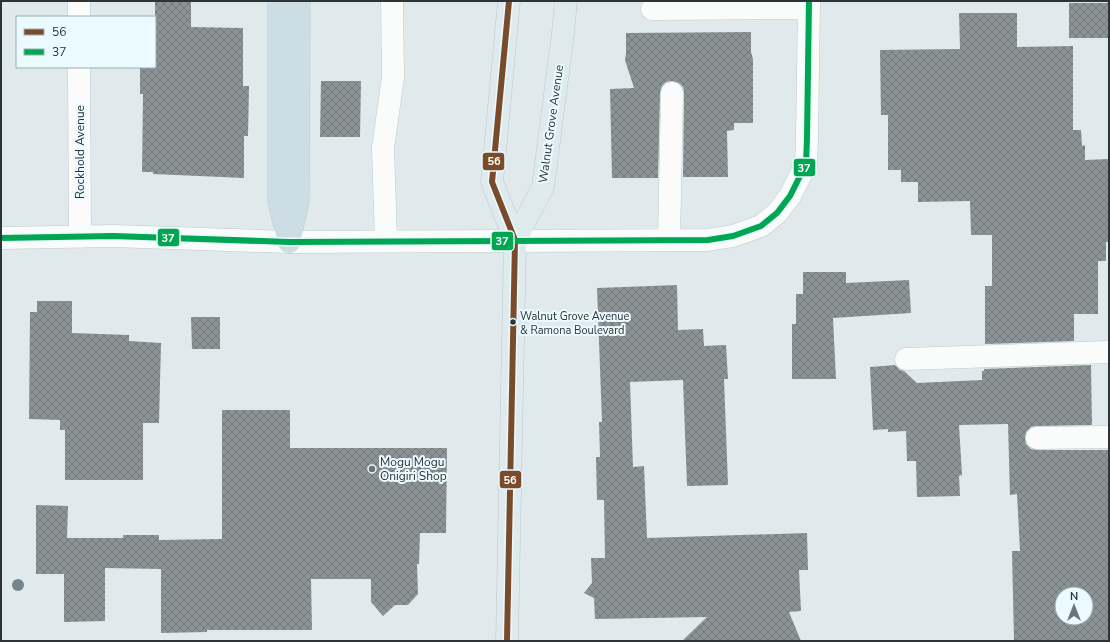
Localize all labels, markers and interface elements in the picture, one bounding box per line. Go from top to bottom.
legend [16,16,156,68]
text: 56 [52,24,66,40]
text: 37 [52,44,66,60]
street label: Walnut Grove Avenue [535,64,567,184]
street label: Rockhold Avenue [72,105,88,199]
line badge: 56 [482,152,505,171]
text: 56 [487,154,501,169]
line badge: 37 [793,158,816,177]
text: 37 [797,161,811,176]
line badge: 37 [157,228,180,247]
text: 37 [161,231,175,246]
line badge: 37 [491,231,514,251]
text: 37 [495,234,509,249]
place label: Walnut Grove Avenue & Ramona Boulevard [520,309,629,338]
marker: Walnut Grove Avenue & Ramona Boulevard [508,317,518,327]
place label: Mogu Mogu Onigiri Shop [380,454,447,484]
marker: Mogu Mogu Onigiri Shop [367,464,377,474]
line badge: 56 [499,470,522,489]
text: 56 [503,473,517,488]
north arrow [1054,586,1094,626]
text: N [1070,589,1078,604]

